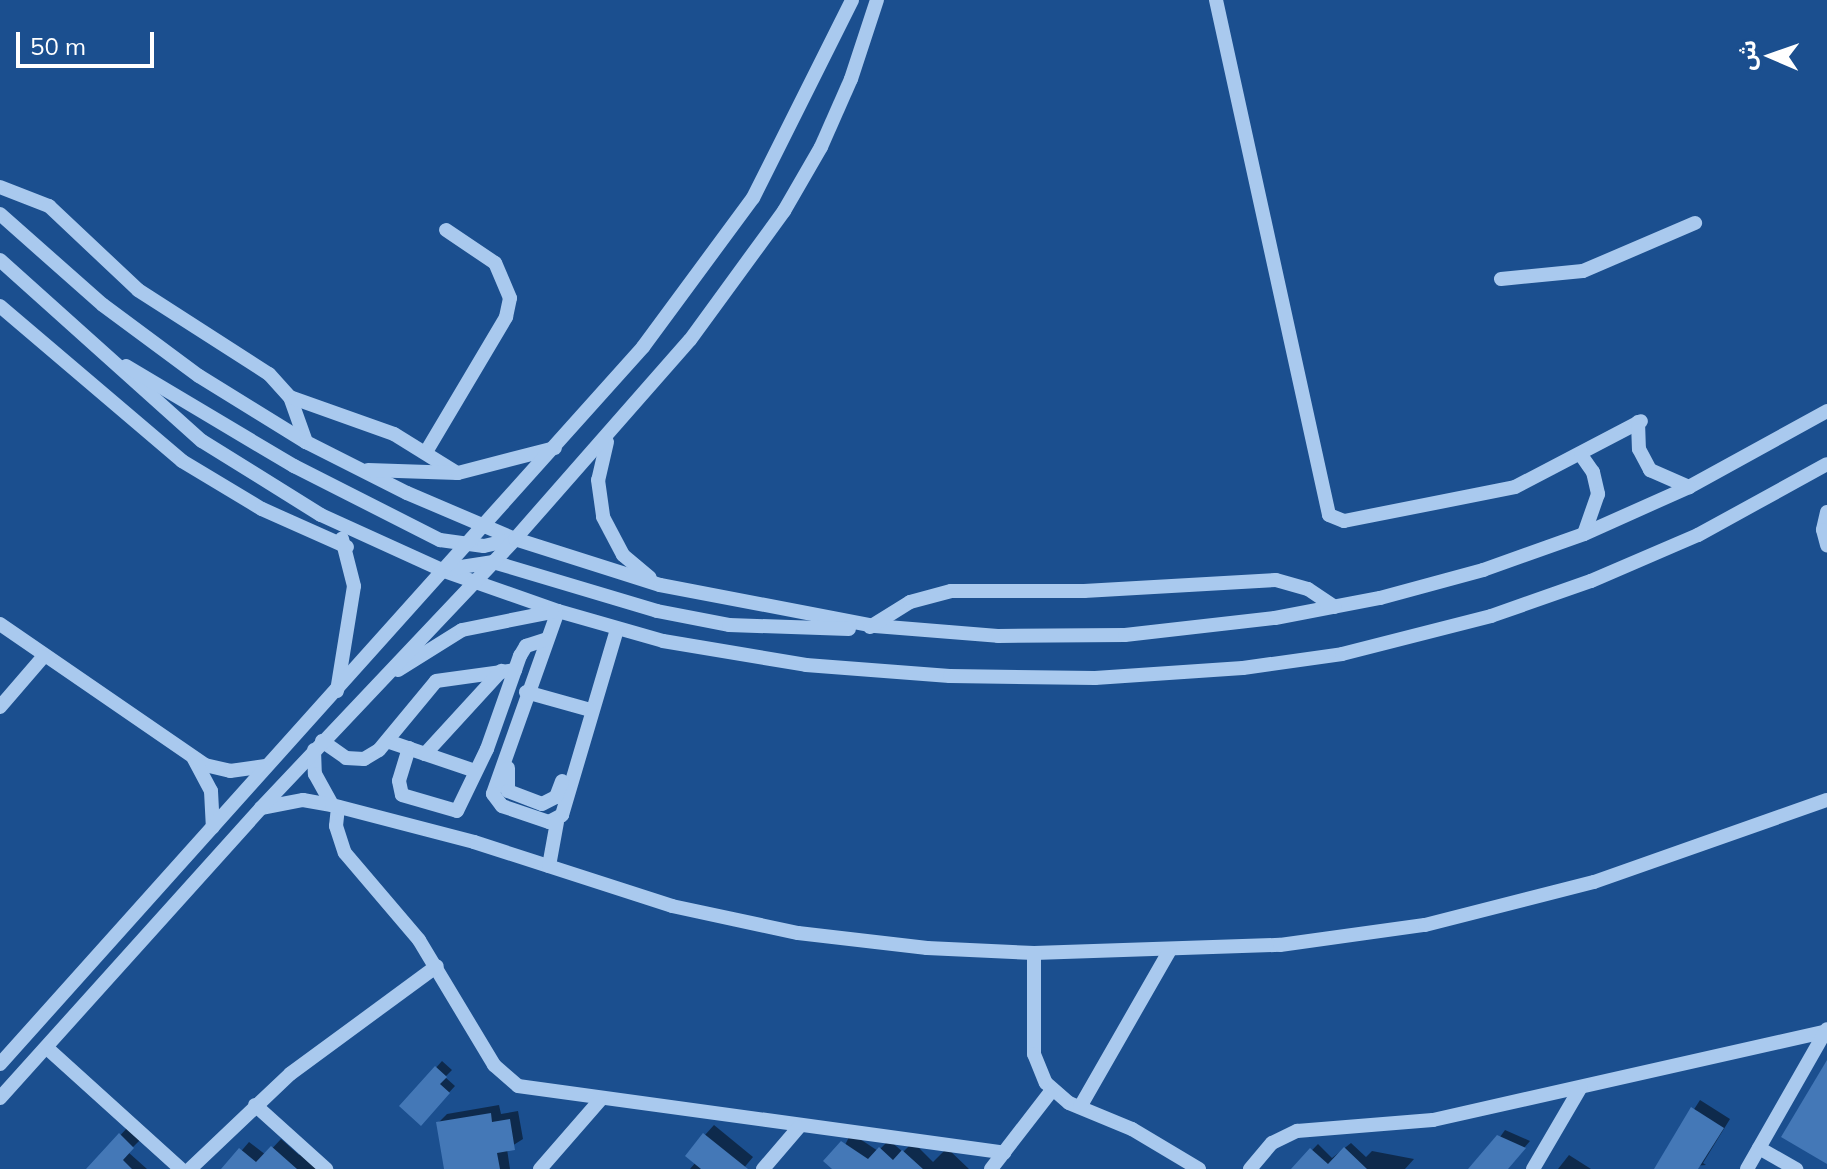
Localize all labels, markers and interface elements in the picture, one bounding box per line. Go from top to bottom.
scale bar [20,16,158,66]
north arrow [1731,16,1811,96]
text: 50 m [30,31,86,61]
text: ش [1732,40,1762,71]

